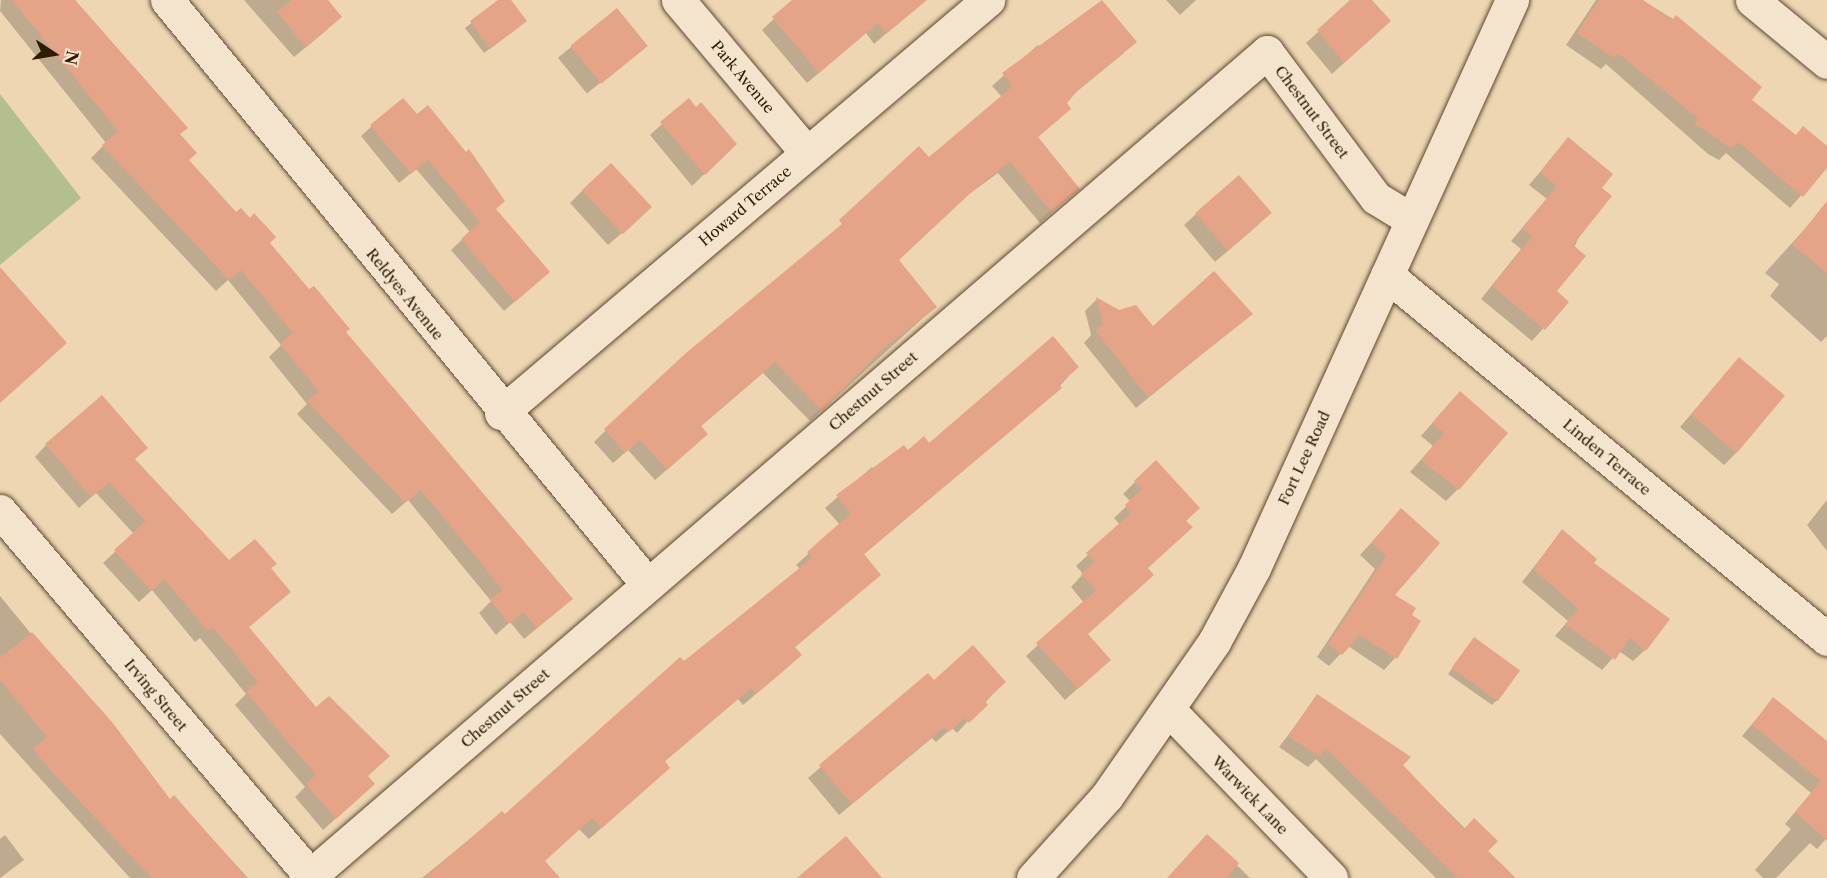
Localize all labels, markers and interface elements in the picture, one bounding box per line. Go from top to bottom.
north arrow [24,24,84,84]
street label: Park Avenue [707,37,779,117]
text: N [60,49,83,67]
street label: Chestnut Street [1271,62,1353,162]
street label: Howard Terrace [695,162,795,250]
street label: Reldyes Avenue [362,244,448,344]
street label: Chestnut Street [825,348,921,434]
street label: Fort Lee Road [1274,408,1334,508]
street label: Linden Terrace [1559,415,1655,499]
street label: Irving Street [121,655,191,735]
street label: Chestnut Street [457,665,553,751]
street label: Warwick Lane [1208,752,1292,838]

